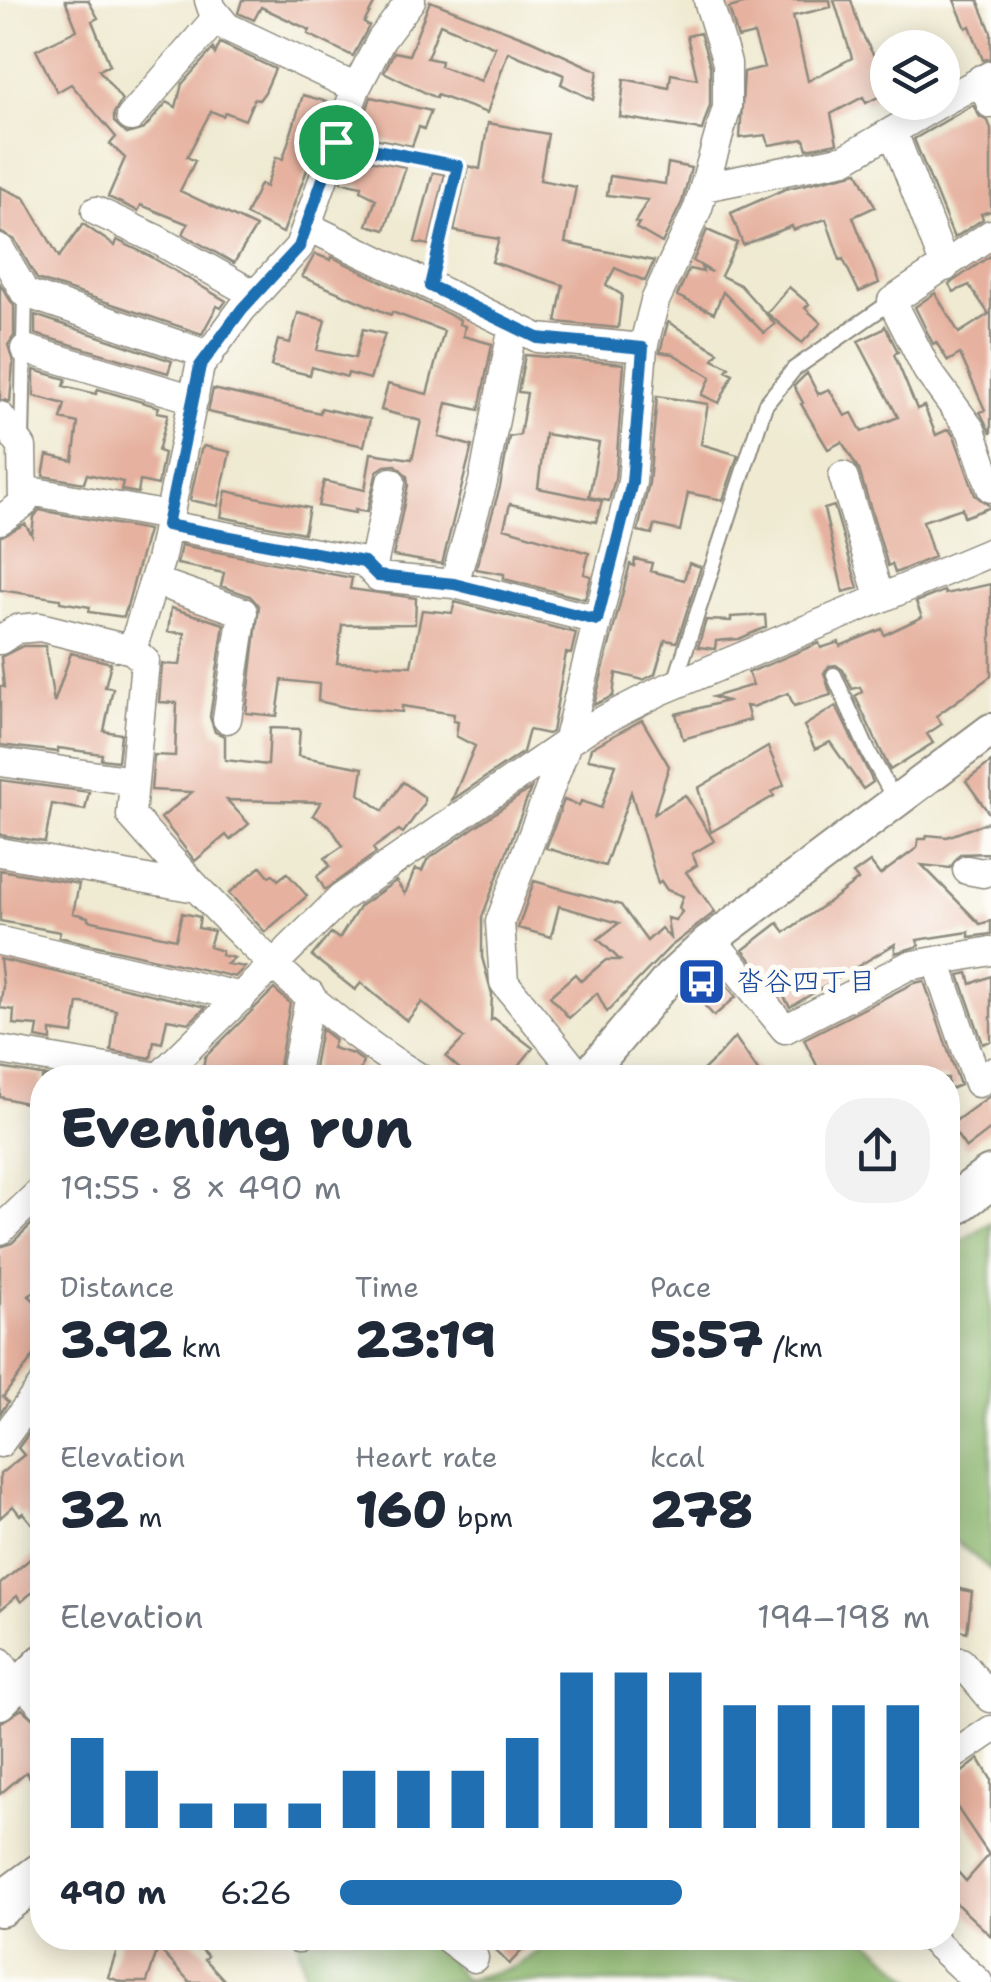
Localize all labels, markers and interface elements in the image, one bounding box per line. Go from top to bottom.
map controls [870,30,960,120]
button: layers [870,30,960,120]
pin [294,100,379,185]
icon: arrive [309,115,364,170]
bus stop icon: 沓谷四丁目 [675,955,727,1007]
place label: 沓谷四丁目 [736,962,876,1000]
text: Evening run [60,1091,412,1165]
button: share [825,1098,930,1203]
text: 19:55 · 8 × 490 m [60,1166,341,1209]
text: Distance [60,1268,175,1306]
text: Time [355,1268,419,1306]
text: Pace [650,1268,712,1306]
text: 3.92 [60,1306,172,1373]
text: 23:19 [355,1306,496,1373]
text: 5:57 [650,1306,763,1373]
text: km [172,1328,221,1366]
text: /km [763,1328,823,1366]
text: Elevation [60,1438,185,1476]
text: Heart rate [355,1438,498,1476]
text: kcal [650,1438,704,1476]
text: 32 [60,1476,129,1543]
text: 160 [355,1476,447,1543]
text: 278 [650,1476,753,1543]
text: m [129,1498,162,1536]
text: bpm [447,1498,513,1536]
text: Elevation [60,1595,203,1638]
text: 194–198 m [757,1595,930,1638]
text: 490 m [60,1871,166,1914]
text: 6:26 [220,1871,292,1914]

